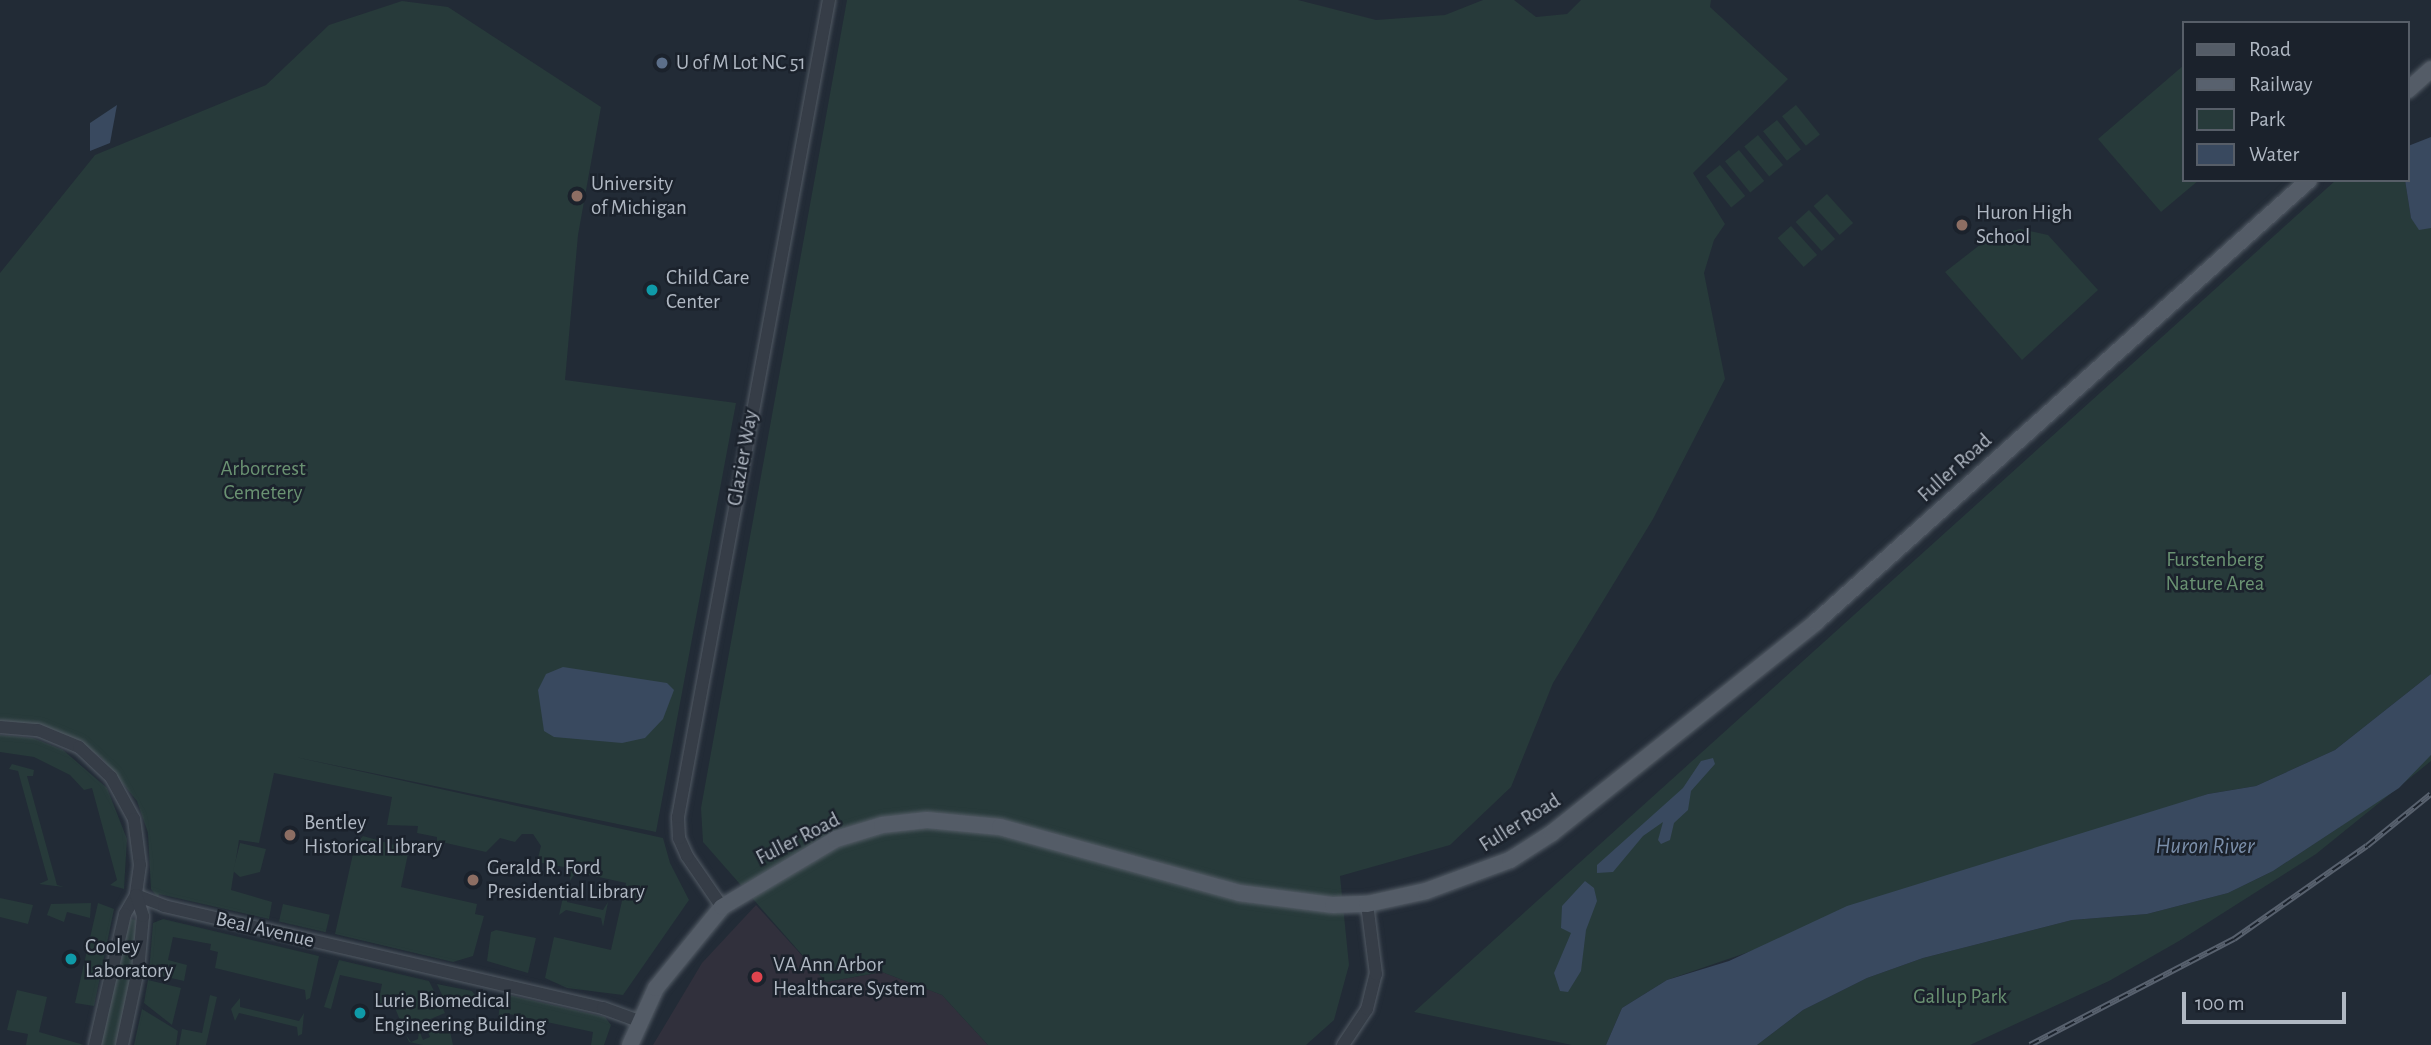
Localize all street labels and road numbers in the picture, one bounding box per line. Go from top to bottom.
street label: Glazier Way [722,408,764,508]
street label: Fuller Road [1913,428,1997,508]
street label: Fuller Road [1475,788,1565,858]
street label: Fuller Road [752,807,844,871]
street label: Beal Avenue [213,906,317,954]

